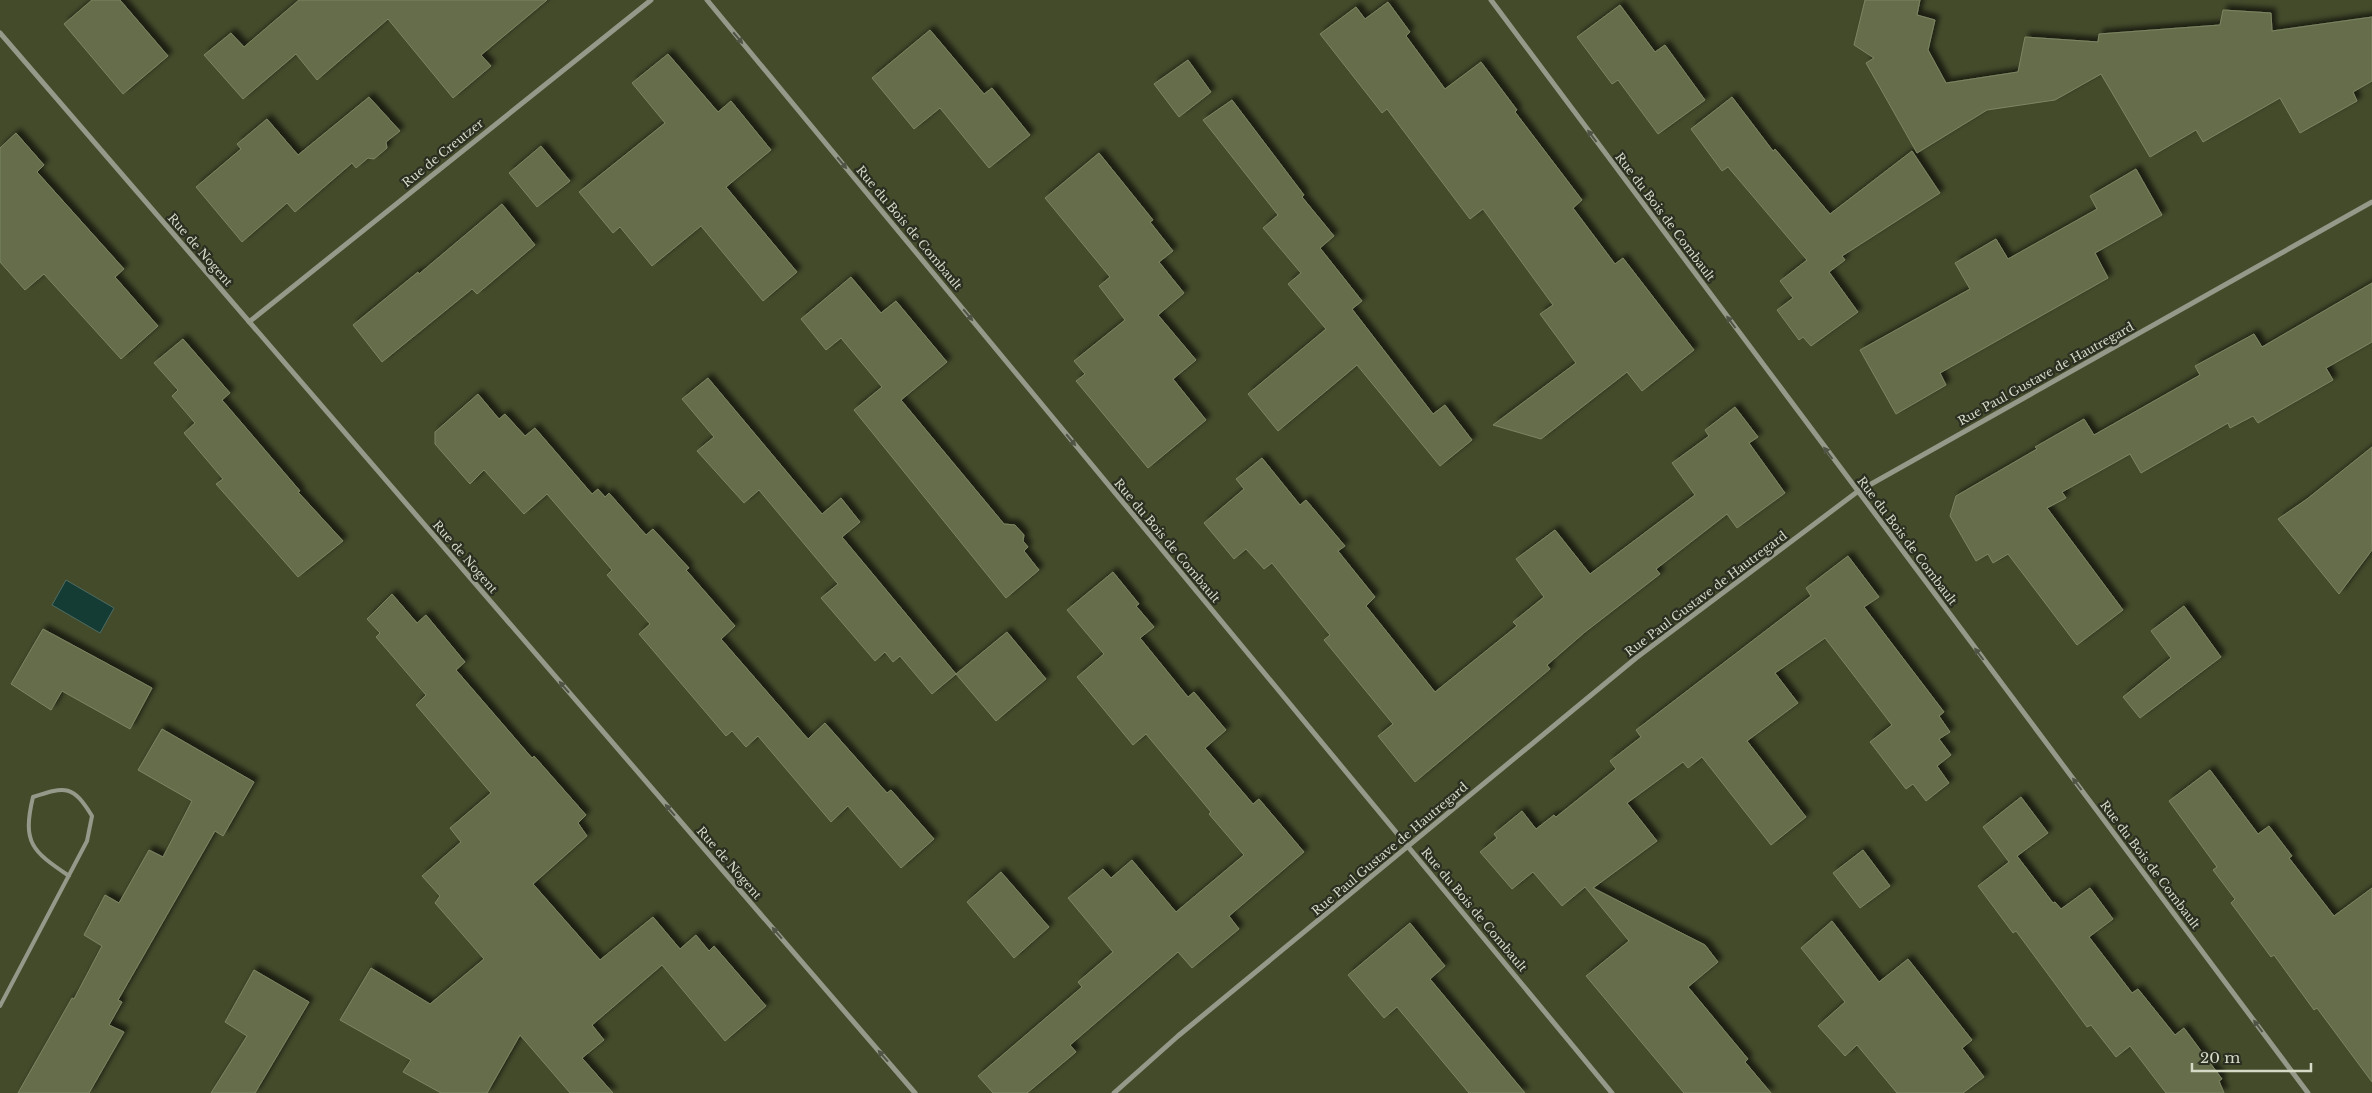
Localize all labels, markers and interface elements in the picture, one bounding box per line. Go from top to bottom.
one-way arrow [733,31,744,44]
street label: Rue de Creutzer [399,115,487,190]
one-way arrow [1587,129,1597,143]
street label: Rue du Bois de Combault [1612,149,1719,284]
one-way arrow [836,156,847,169]
street label: Rue du Bois de Combault [853,163,966,293]
street label: Rue de Nogent [165,210,236,289]
one-way arrow [962,308,973,321]
one-way arrow [1726,315,1736,329]
street label: Rue Paul Gustave de Hautregard [1955,319,2136,428]
one-way arrow [1065,434,1077,446]
one-way arrow [1823,446,1833,460]
street label: Rue du Bois de Combault [1854,473,1961,608]
street label: Rue du Bois de Combault [1111,476,1224,606]
street label: Rue de Nogent [430,517,501,596]
street label: Rue Paul Gustave de Hautregard [1622,528,1790,659]
one-way arrow [1974,647,1984,661]
one-way arrow [559,681,570,693]
one-way arrow [2071,778,2082,791]
street label: Rue Paul Gustave de Hautregard [1309,779,1471,918]
street label: Rue du Bois de Combault [2097,797,2204,932]
one-way arrow [665,804,676,817]
street label: Rue de Nogent [694,823,765,902]
street label: Rue du Bois de Combault [1418,845,1531,975]
one-way arrow [771,927,782,940]
one-way arrow [2253,1019,2263,1033]
scale bar [2192,1040,2311,1072]
text: 20 m [2200,1048,2240,1067]
one-way arrow [877,1050,888,1063]

